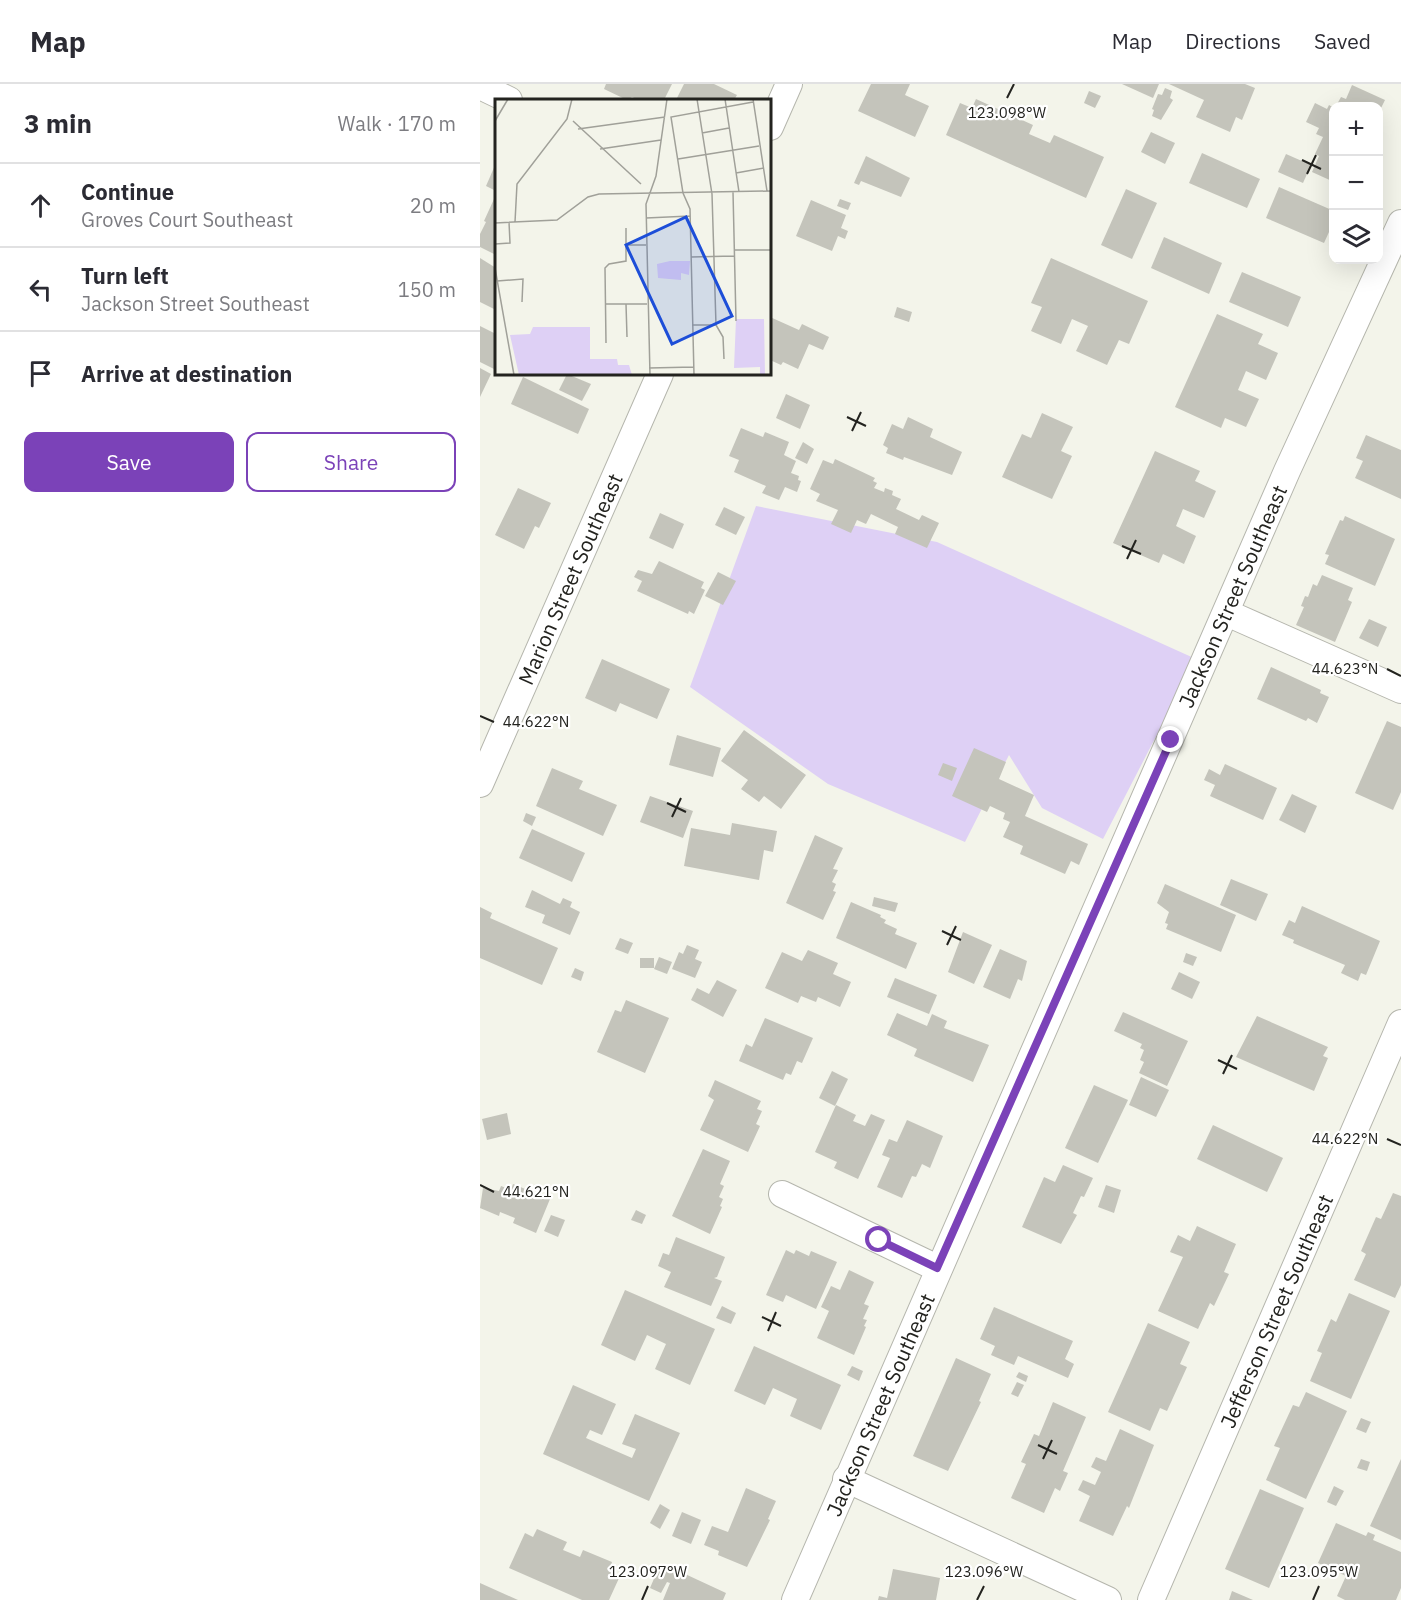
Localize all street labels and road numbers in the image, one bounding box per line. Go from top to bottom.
street label: Marion Street Southeast [511,469,629,689]
street label: Jackson Street Southeast [1172,480,1293,712]
street label: Jefferson Street Southeast [1213,1190,1339,1432]
street label: Jackson Street Southeast [819,1289,941,1520]

